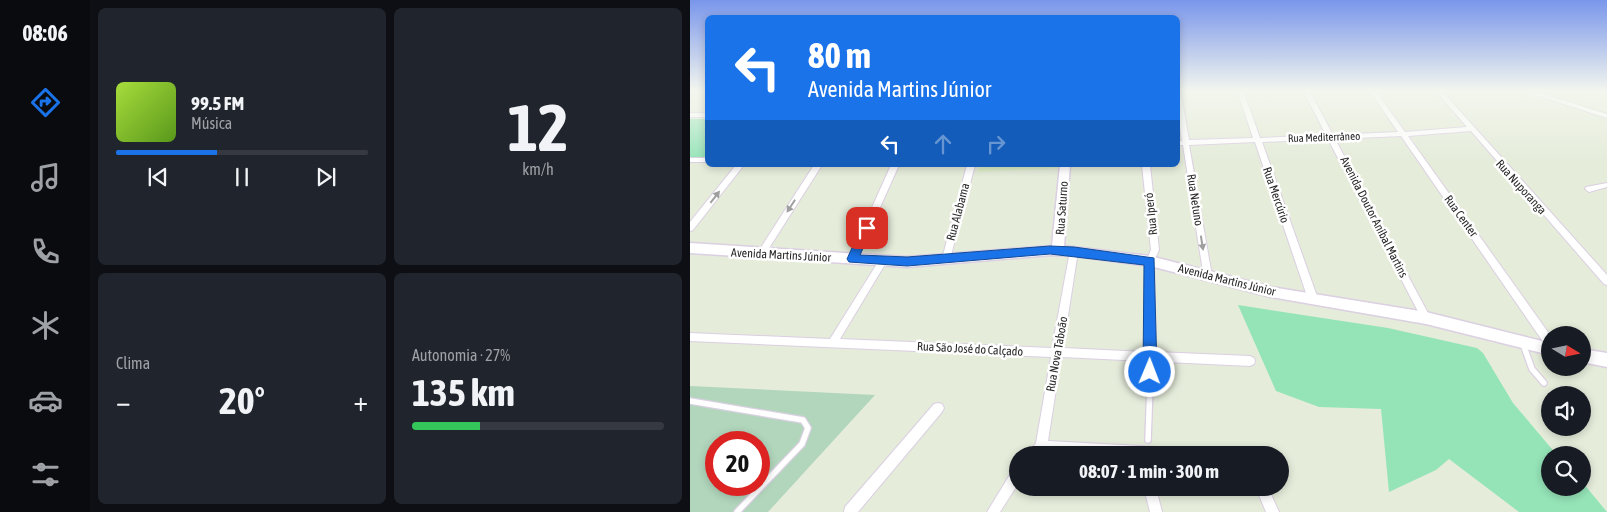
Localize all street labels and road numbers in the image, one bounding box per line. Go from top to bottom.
street label: Rua Mediterrâneo [1288,130,1360,144]
street label: Avenida Doutor Aníbal Martins [1337,154,1411,280]
street label: Rua Nuporanga [1493,157,1549,217]
street label: Rua Mercúrio [1260,165,1292,225]
street label: Rua Netuno [1184,173,1206,227]
street label: Rua Saturno [1053,180,1071,235]
street label: Rua Alabama [944,182,972,242]
street label: Rua Iperó [1142,192,1160,236]
street label: Rua Center [1441,192,1481,240]
street label: Avenida Martins Júnior [731,245,832,265]
street label: Avenida Martins Júnior [1177,261,1278,299]
street label: Rua Nova Taboão [1043,315,1071,393]
street label: Rua São José do Calçado [917,339,1024,359]

